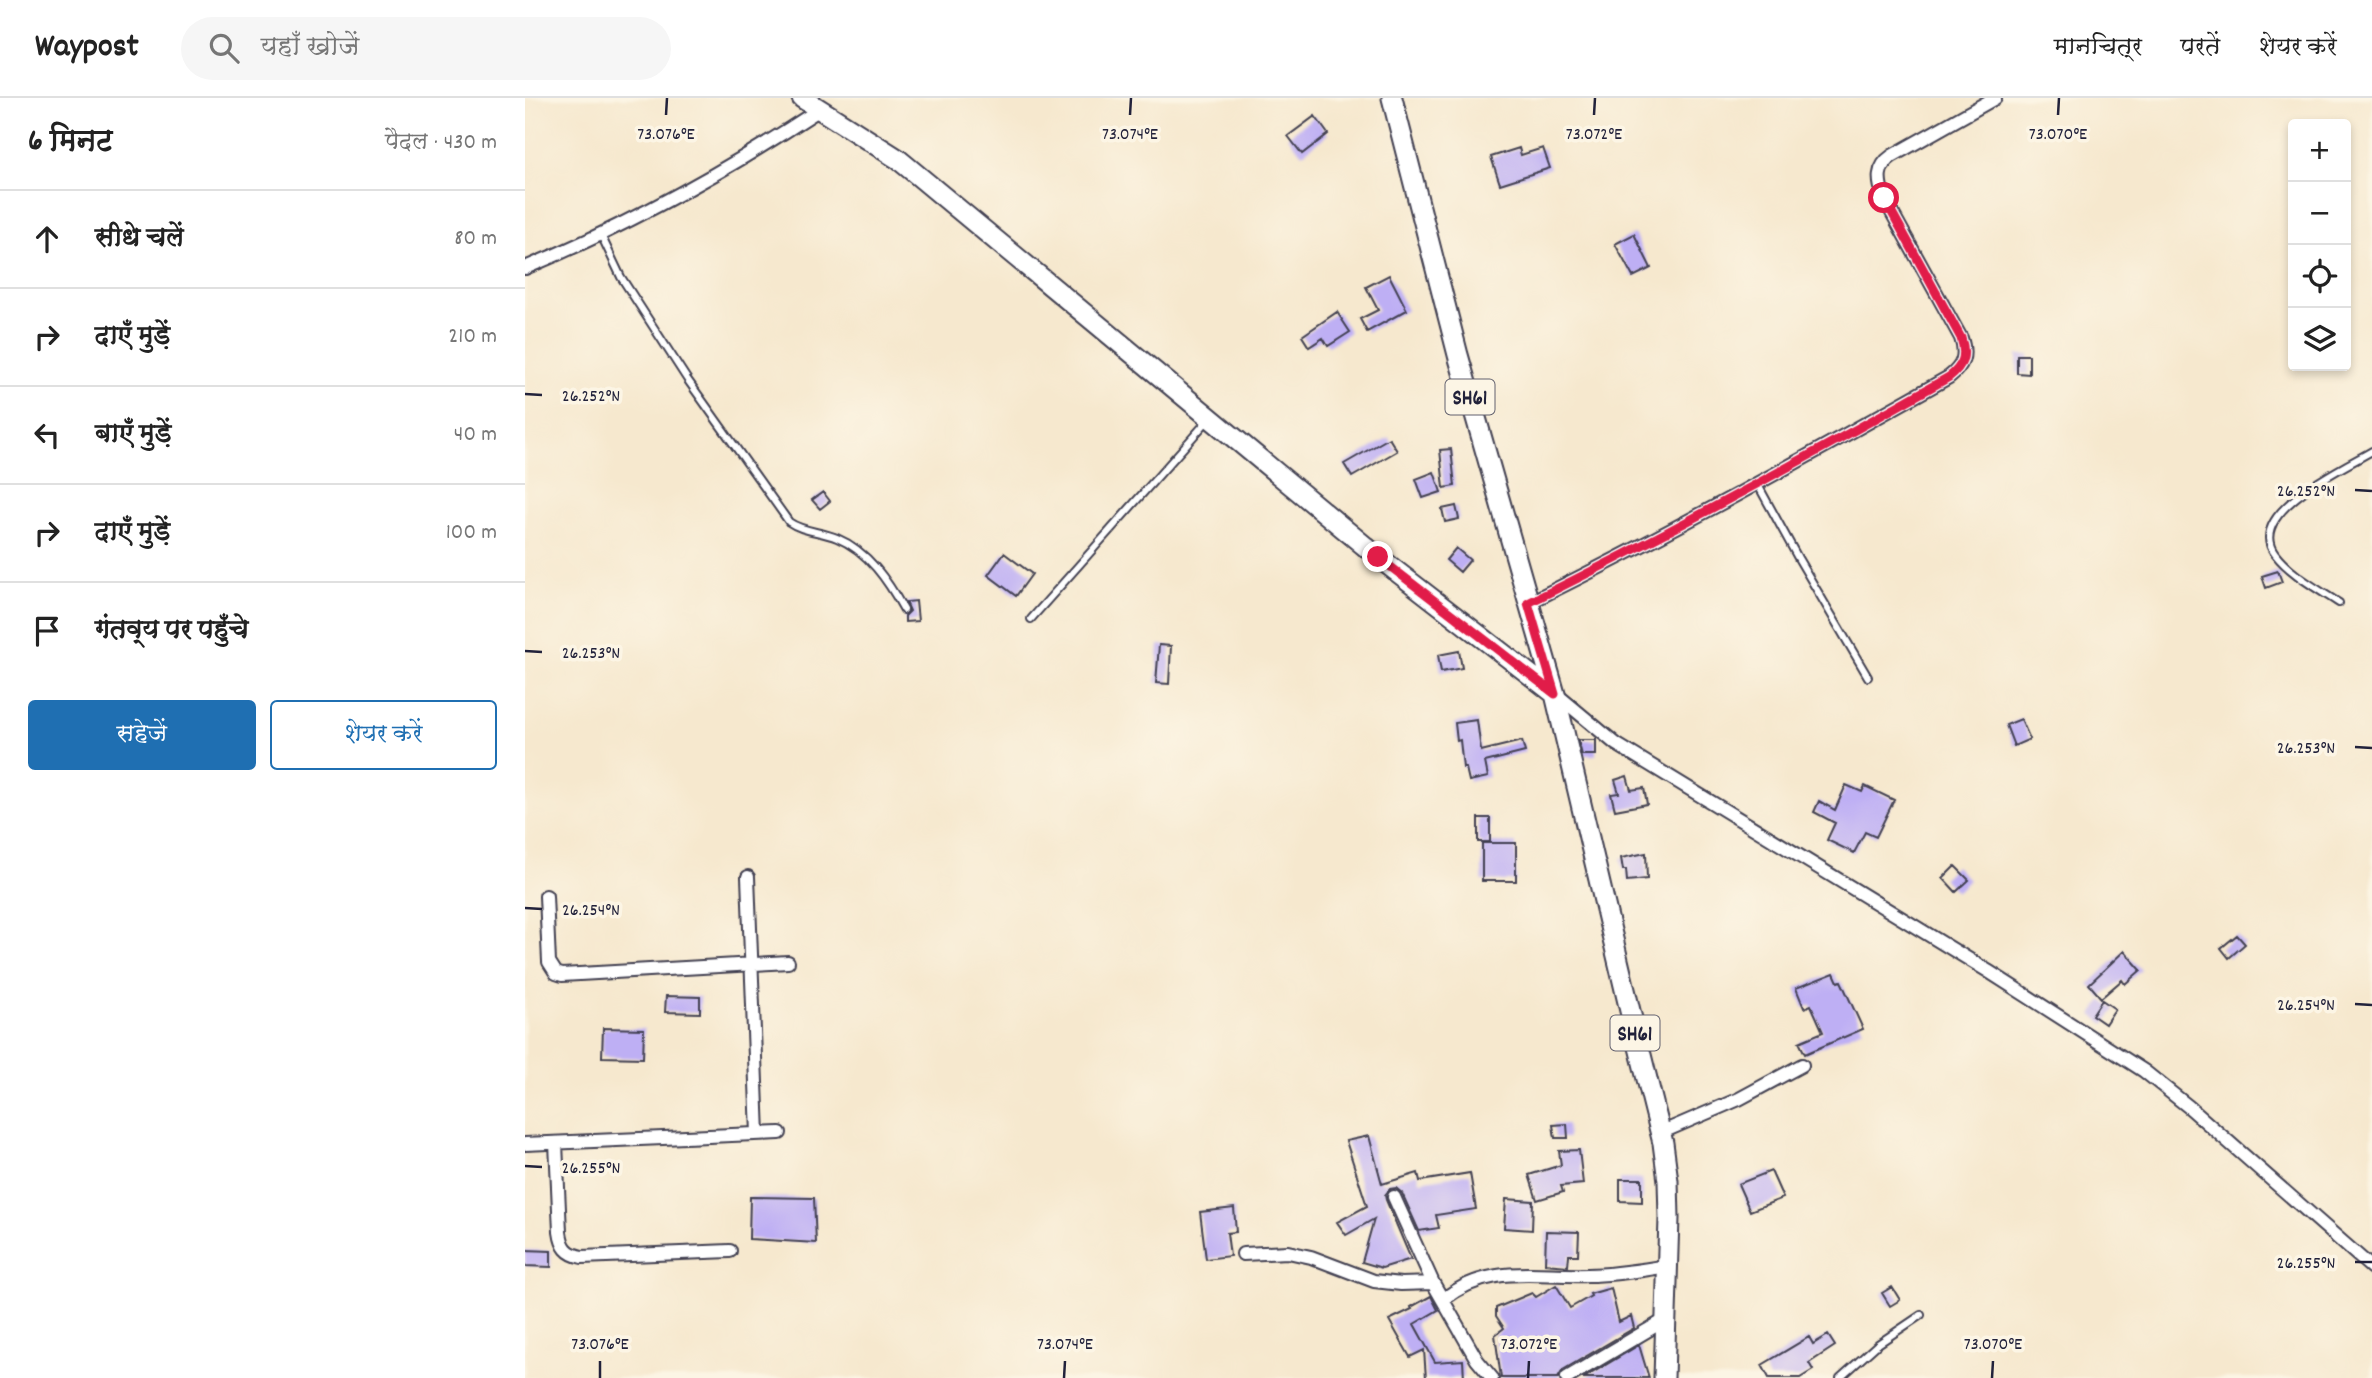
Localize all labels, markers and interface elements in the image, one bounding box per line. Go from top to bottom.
search box [181,17,671,80]
text: Waypost [35,25,139,72]
icon: search [205,29,243,67]
text: यहाँ खोजें [261,30,359,67]
text: मानचित्र [2054,31,2142,65]
text: परतें [2180,31,2220,65]
text: शेयर करें [2258,31,2337,65]
map controls [2288,119,2351,371]
button: + [2288,119,2351,182]
text: 6 मिनट [28,122,113,165]
text: 73.076°E [637,123,695,148]
text: 73.074°E [1102,123,1158,148]
text: 73.072°E [1566,123,1622,148]
text: 73.070°E [2029,123,2087,148]
text: पैदल · 430 m [385,127,497,160]
route start [1868,182,1899,213]
button: − [2288,182,2351,245]
icon: ahead [28,220,66,258]
text: सीधे चलें [95,221,184,258]
text: 80 m [454,223,497,256]
button: locate [2288,245,2351,308]
button: layers [2288,308,2351,371]
icon: right [28,318,66,356]
text: दाएँ मुड़ें [95,319,170,356]
text: 210 m [448,321,497,354]
road number: SH61 [1445,380,1495,414]
text: 26.252°N [562,385,620,410]
icon: left [28,416,66,454]
text: बाएँ मुड़ें [95,417,172,454]
text: 40 m [454,419,497,452]
text: 26.252°N [2277,480,2335,505]
icon: right [28,514,66,552]
text: दाएँ मुड़ें [95,515,170,552]
text: 100 m [446,517,497,550]
route end [1362,541,1393,572]
icon: arrive [28,612,66,650]
text: गंतव्य पर पहुँचे [95,613,249,650]
text: 26.253°N [562,642,620,667]
button: सहेजें [28,700,256,770]
button: शेयर करें [270,700,497,770]
text: 26.253°N [2277,737,2335,762]
text: 26.254°N [562,899,620,924]
text: 26.254°N [2277,994,2335,1019]
road number: SH61 [1611,1016,1659,1051]
text: 26.255°N [562,1157,620,1182]
text: 26.255°N [2277,1252,2335,1277]
text: 73.076°E [571,1333,629,1358]
text: 73.074°E [1037,1333,1093,1358]
text: 73.072°E [1501,1333,1557,1358]
text: 73.070°E [1964,1333,2022,1358]

